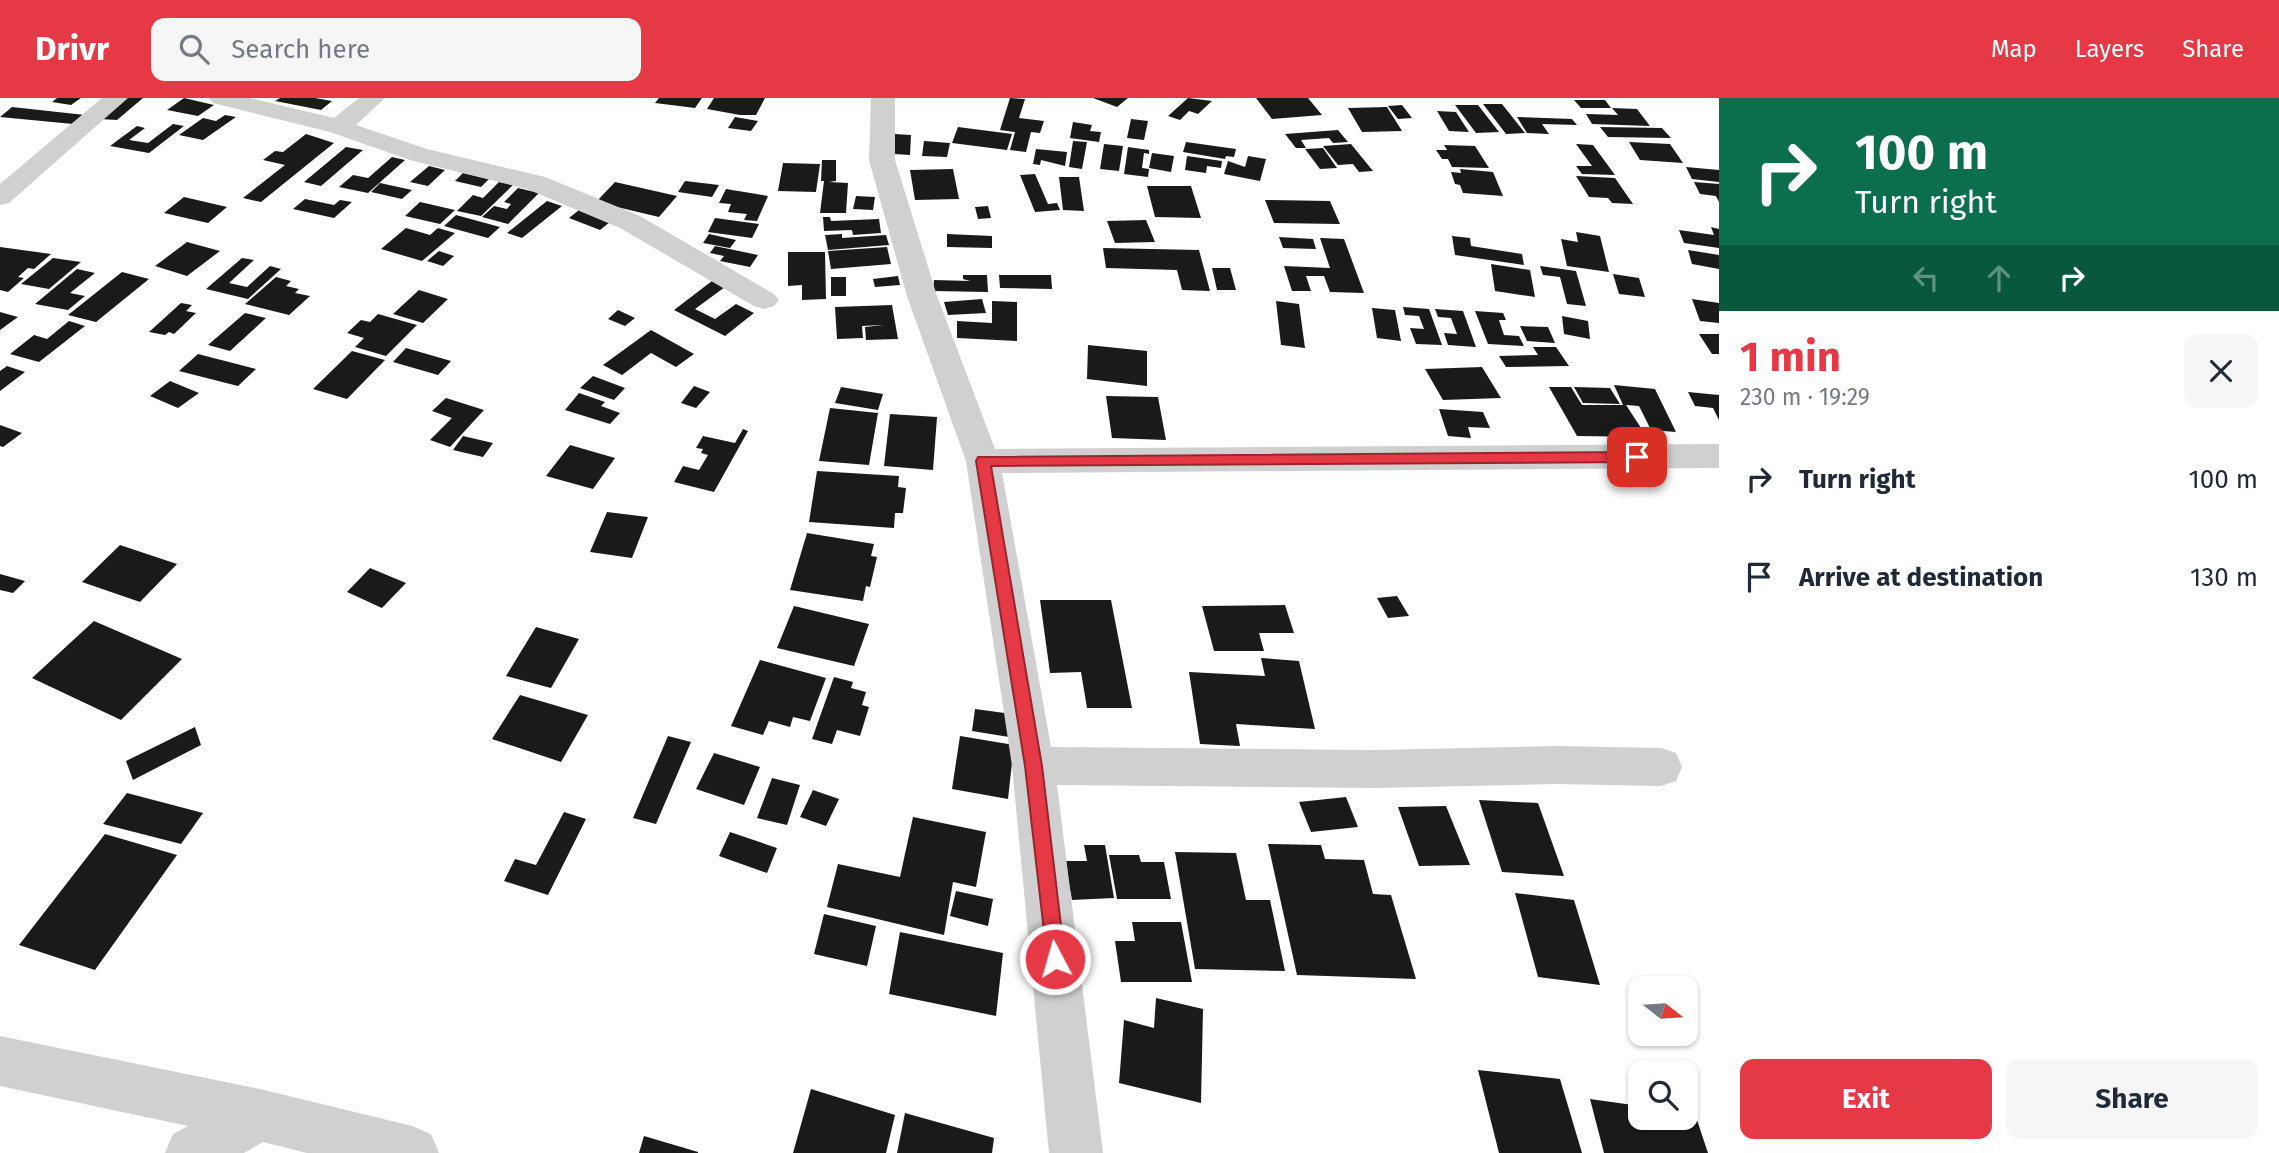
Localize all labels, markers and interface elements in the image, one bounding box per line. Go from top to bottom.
search box [151,18,641,81]
text: Drivr [35,29,109,69]
icon: search [175,30,213,68]
text: Search here [231,34,370,65]
text: Map [1991,35,2037,63]
text: Layers [2075,35,2144,63]
text: Share [2182,35,2244,63]
text: 100 m [1855,123,1988,182]
icon: right [1740,126,1831,217]
text: Turn right [1855,183,1997,221]
icon: left [1907,259,1945,297]
icon: ahead [1980,259,2018,297]
icon: right [2053,259,2091,297]
text: 1 min [1740,332,1841,382]
button: close [2184,334,2258,408]
text: 230 m · 19:29 [1740,383,1870,411]
pin [1607,427,1667,487]
icon: arrive [1618,438,1656,476]
icon: right [1740,460,1778,498]
text: Turn right [1799,464,1916,495]
text: 100 m [2189,464,2258,495]
icon: arrive [1740,558,1778,596]
text: Arrive at destination [1799,562,2043,593]
text: 130 m [2190,562,2258,593]
position arrow [1018,922,1092,996]
north arrow [1628,976,1698,1046]
map controls [1628,976,1698,1130]
button: Exit [1740,1059,1992,1139]
button: Share [2006,1059,2258,1139]
button: search [1628,1060,1698,1130]

